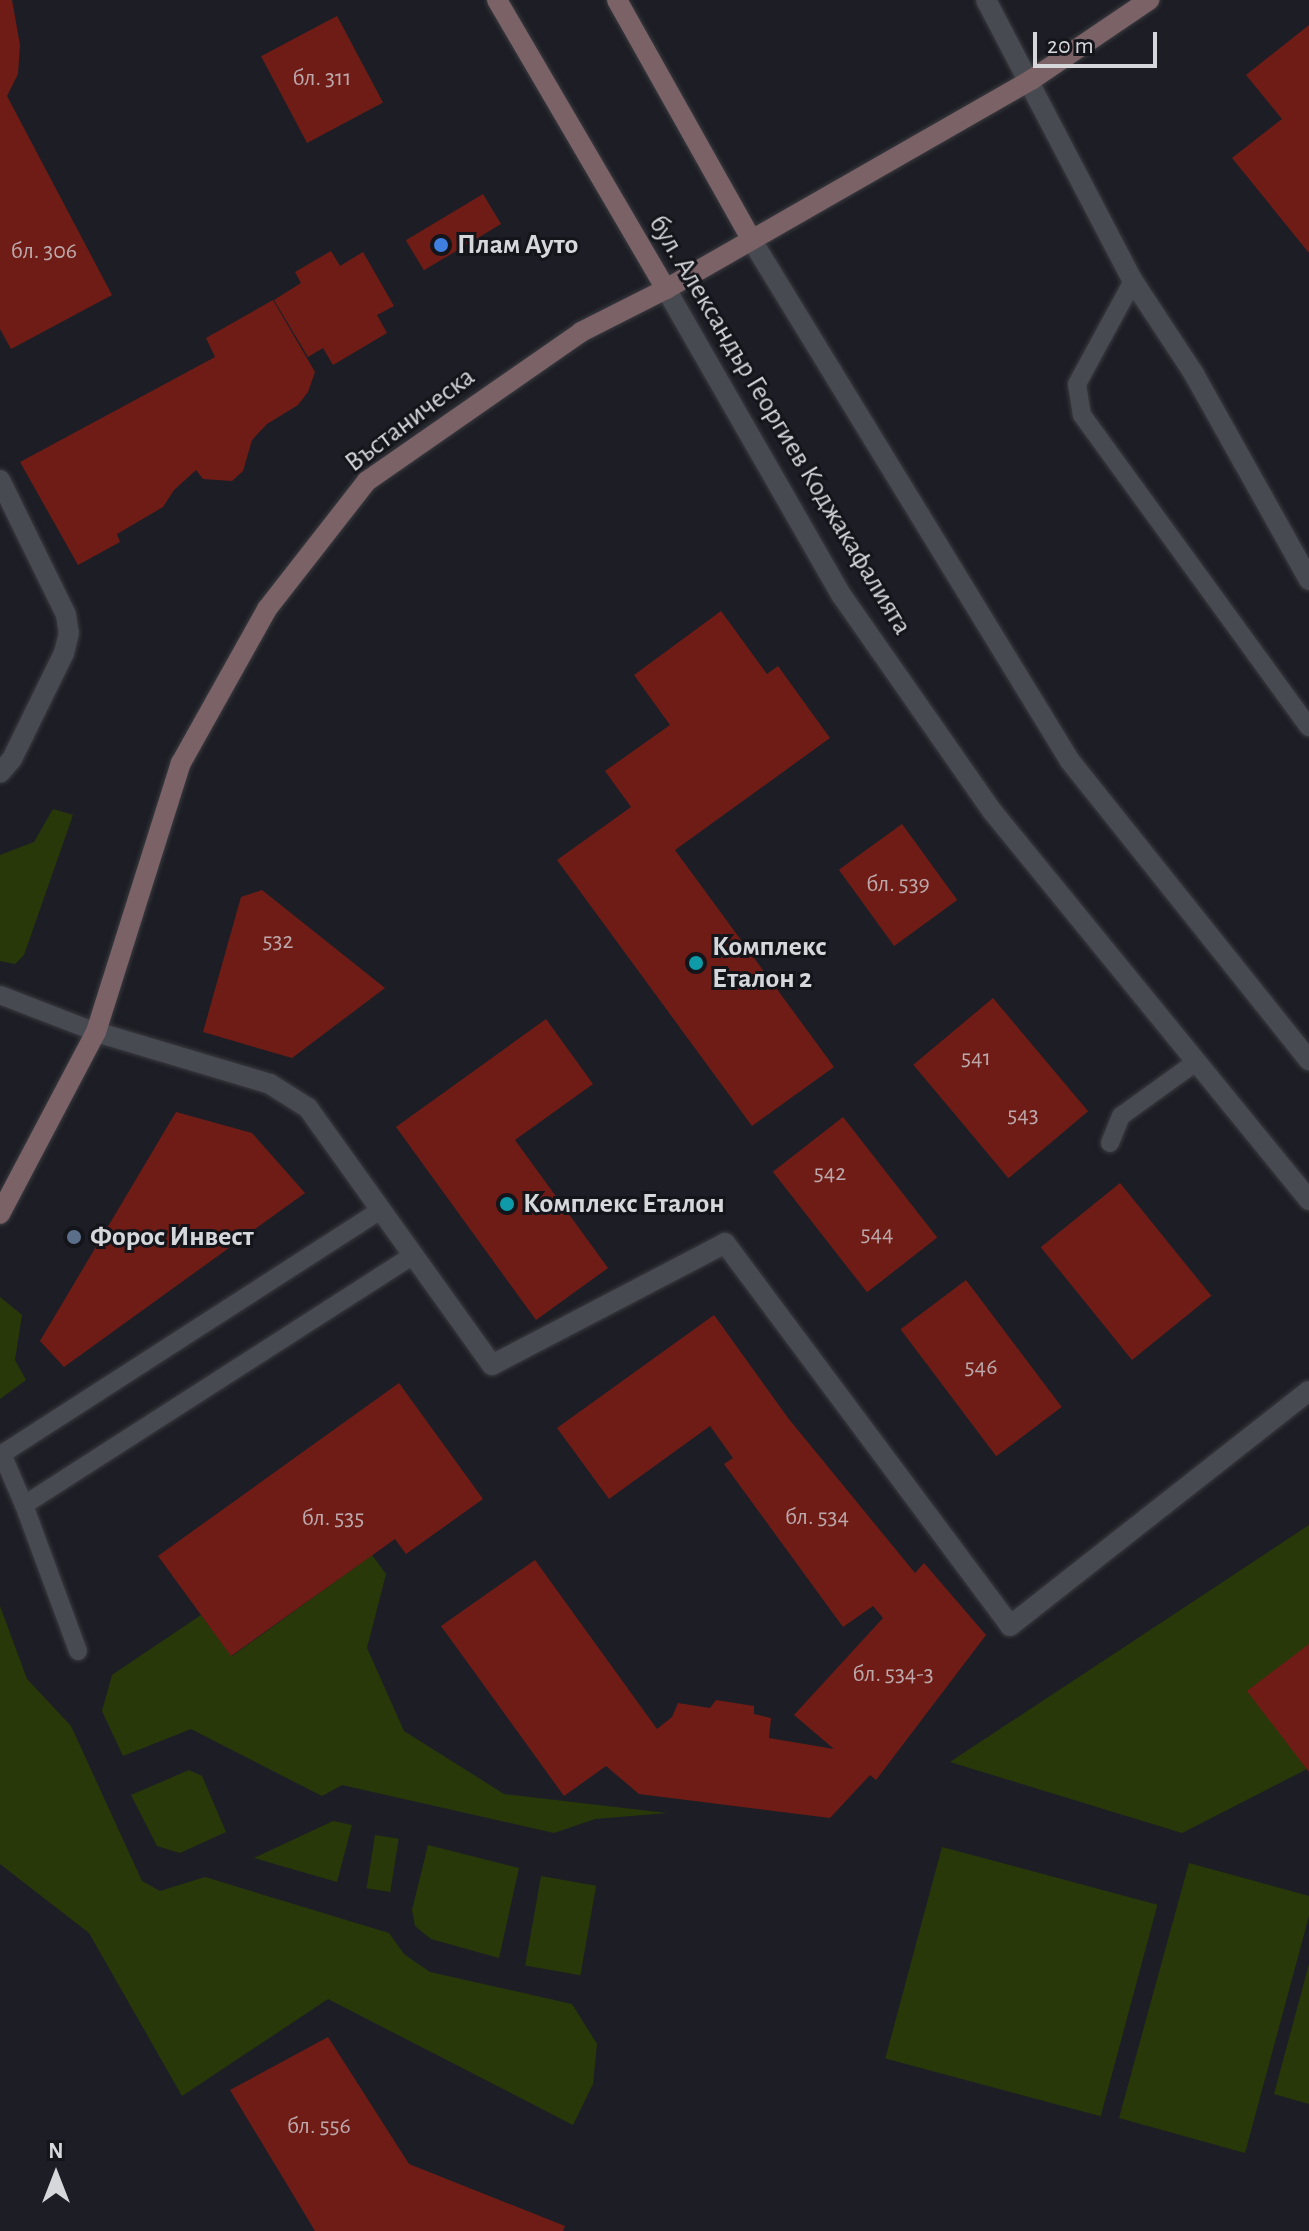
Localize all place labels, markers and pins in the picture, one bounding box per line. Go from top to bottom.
place label: Плам Ауто [457,228,578,262]
marker: Плам Ауто [432,236,450,254]
place label: Комплекс Еталон 2 [712,930,827,996]
marker: Комплекс Еталон 2 [687,954,705,972]
place label: Комплекс Еталон [523,1187,725,1221]
marker: Комплекс Еталон [498,1195,516,1213]
place label: Форос Инвест [90,1220,254,1254]
marker: Форос Инвест [65,1228,83,1246]

